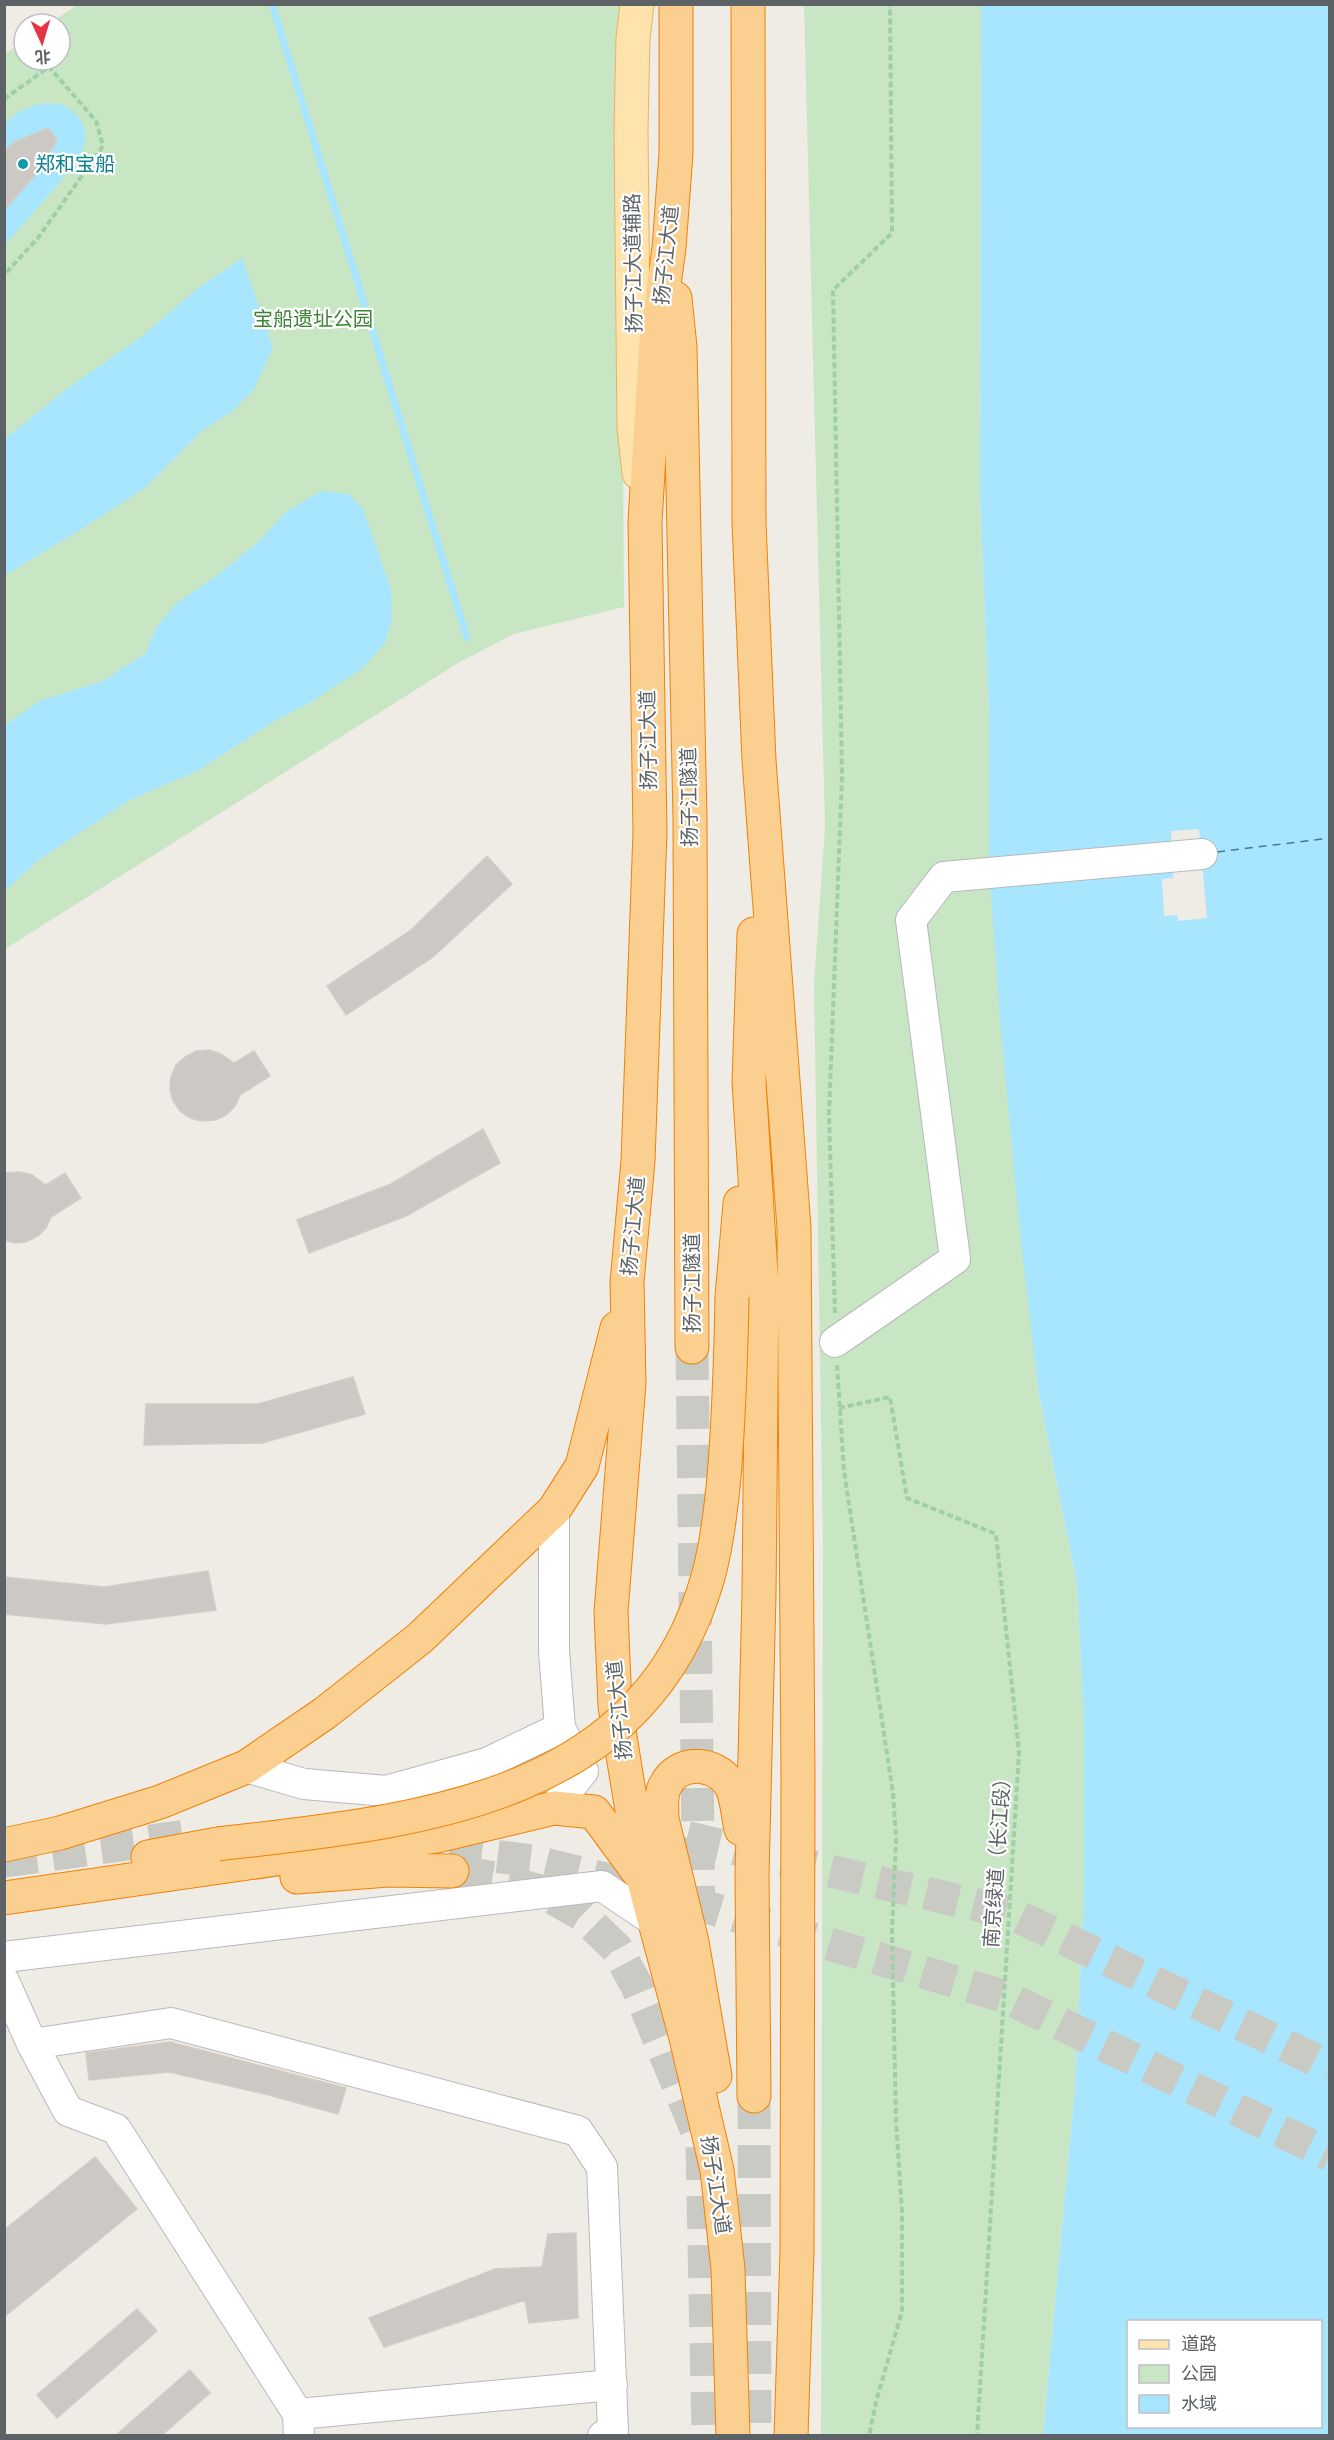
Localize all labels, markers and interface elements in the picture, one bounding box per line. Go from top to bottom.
north arrow [12,12,72,72]
text: 北 [34,46,52,67]
place label: 郑和宝船 [35,152,115,176]
marker: 郑和宝船 [16,157,30,171]
street label: 扬子江大道辅路 [620,193,646,333]
street label: 扬子江大道 [649,204,683,306]
park label: 宝船遗址公园 [253,307,373,331]
street label: 扬子江大道 [635,690,661,790]
street label: 扬子江隧道 [676,747,702,847]
street label: 扬子江大道 [617,1175,649,1277]
street label: 扬子江隧道 [680,1233,704,1333]
street label: 扬子江大道 [602,1659,636,1761]
street label: 南京绿道（长江段） [979,1767,1015,1949]
street label: 扬子江大道 [696,2134,736,2236]
legend [1127,2320,1322,2428]
text: 道路 [1181,2333,1217,2355]
text: 公园 [1181,2363,1217,2385]
text: 水域 [1181,2393,1217,2415]

